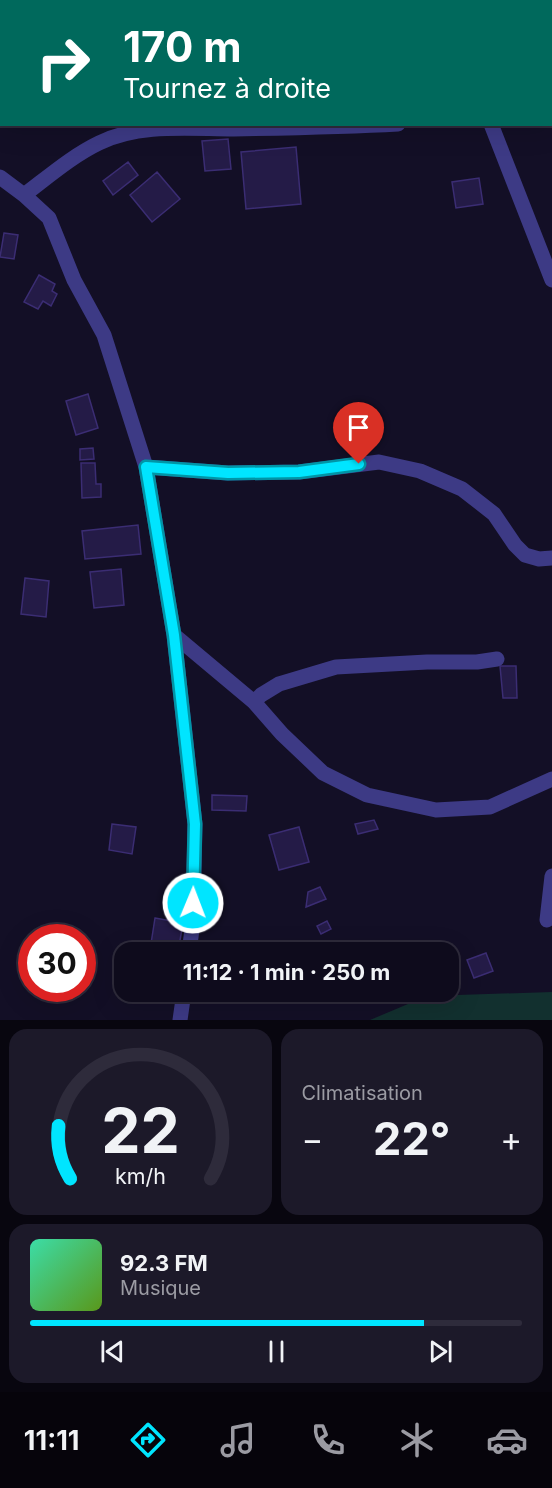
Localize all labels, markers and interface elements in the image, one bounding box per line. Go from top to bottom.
text: 170 m [123,21,241,72]
icon: right [24,24,102,102]
text: Tournez à droite [123,72,331,105]
pin [333,402,384,464]
icon: arrive [342,411,375,444]
position arrow [161,871,225,935]
speed limit sign: 30 [18,924,96,1002]
text: 11:12 · 1 min · 250 m [183,959,390,985]
text: Climatisation [302,1081,423,1105]
text: 22 [101,1093,180,1168]
text: 22° [373,1111,450,1166]
text: − [302,1119,323,1159]
text: + [500,1119,522,1159]
text: km/h [115,1163,166,1189]
text: 92.3 FM [120,1250,208,1276]
text: Musique [120,1276,201,1300]
icon: previous [96,1335,129,1368]
icon: pause [260,1335,293,1368]
icon: next [424,1335,457,1368]
icon: directions [127,1419,169,1461]
icon: music [217,1419,259,1461]
icon: phone [307,1419,349,1461]
icon: climate [396,1419,438,1461]
icon: car [486,1419,528,1461]
text: 11:11 [24,1424,79,1457]

